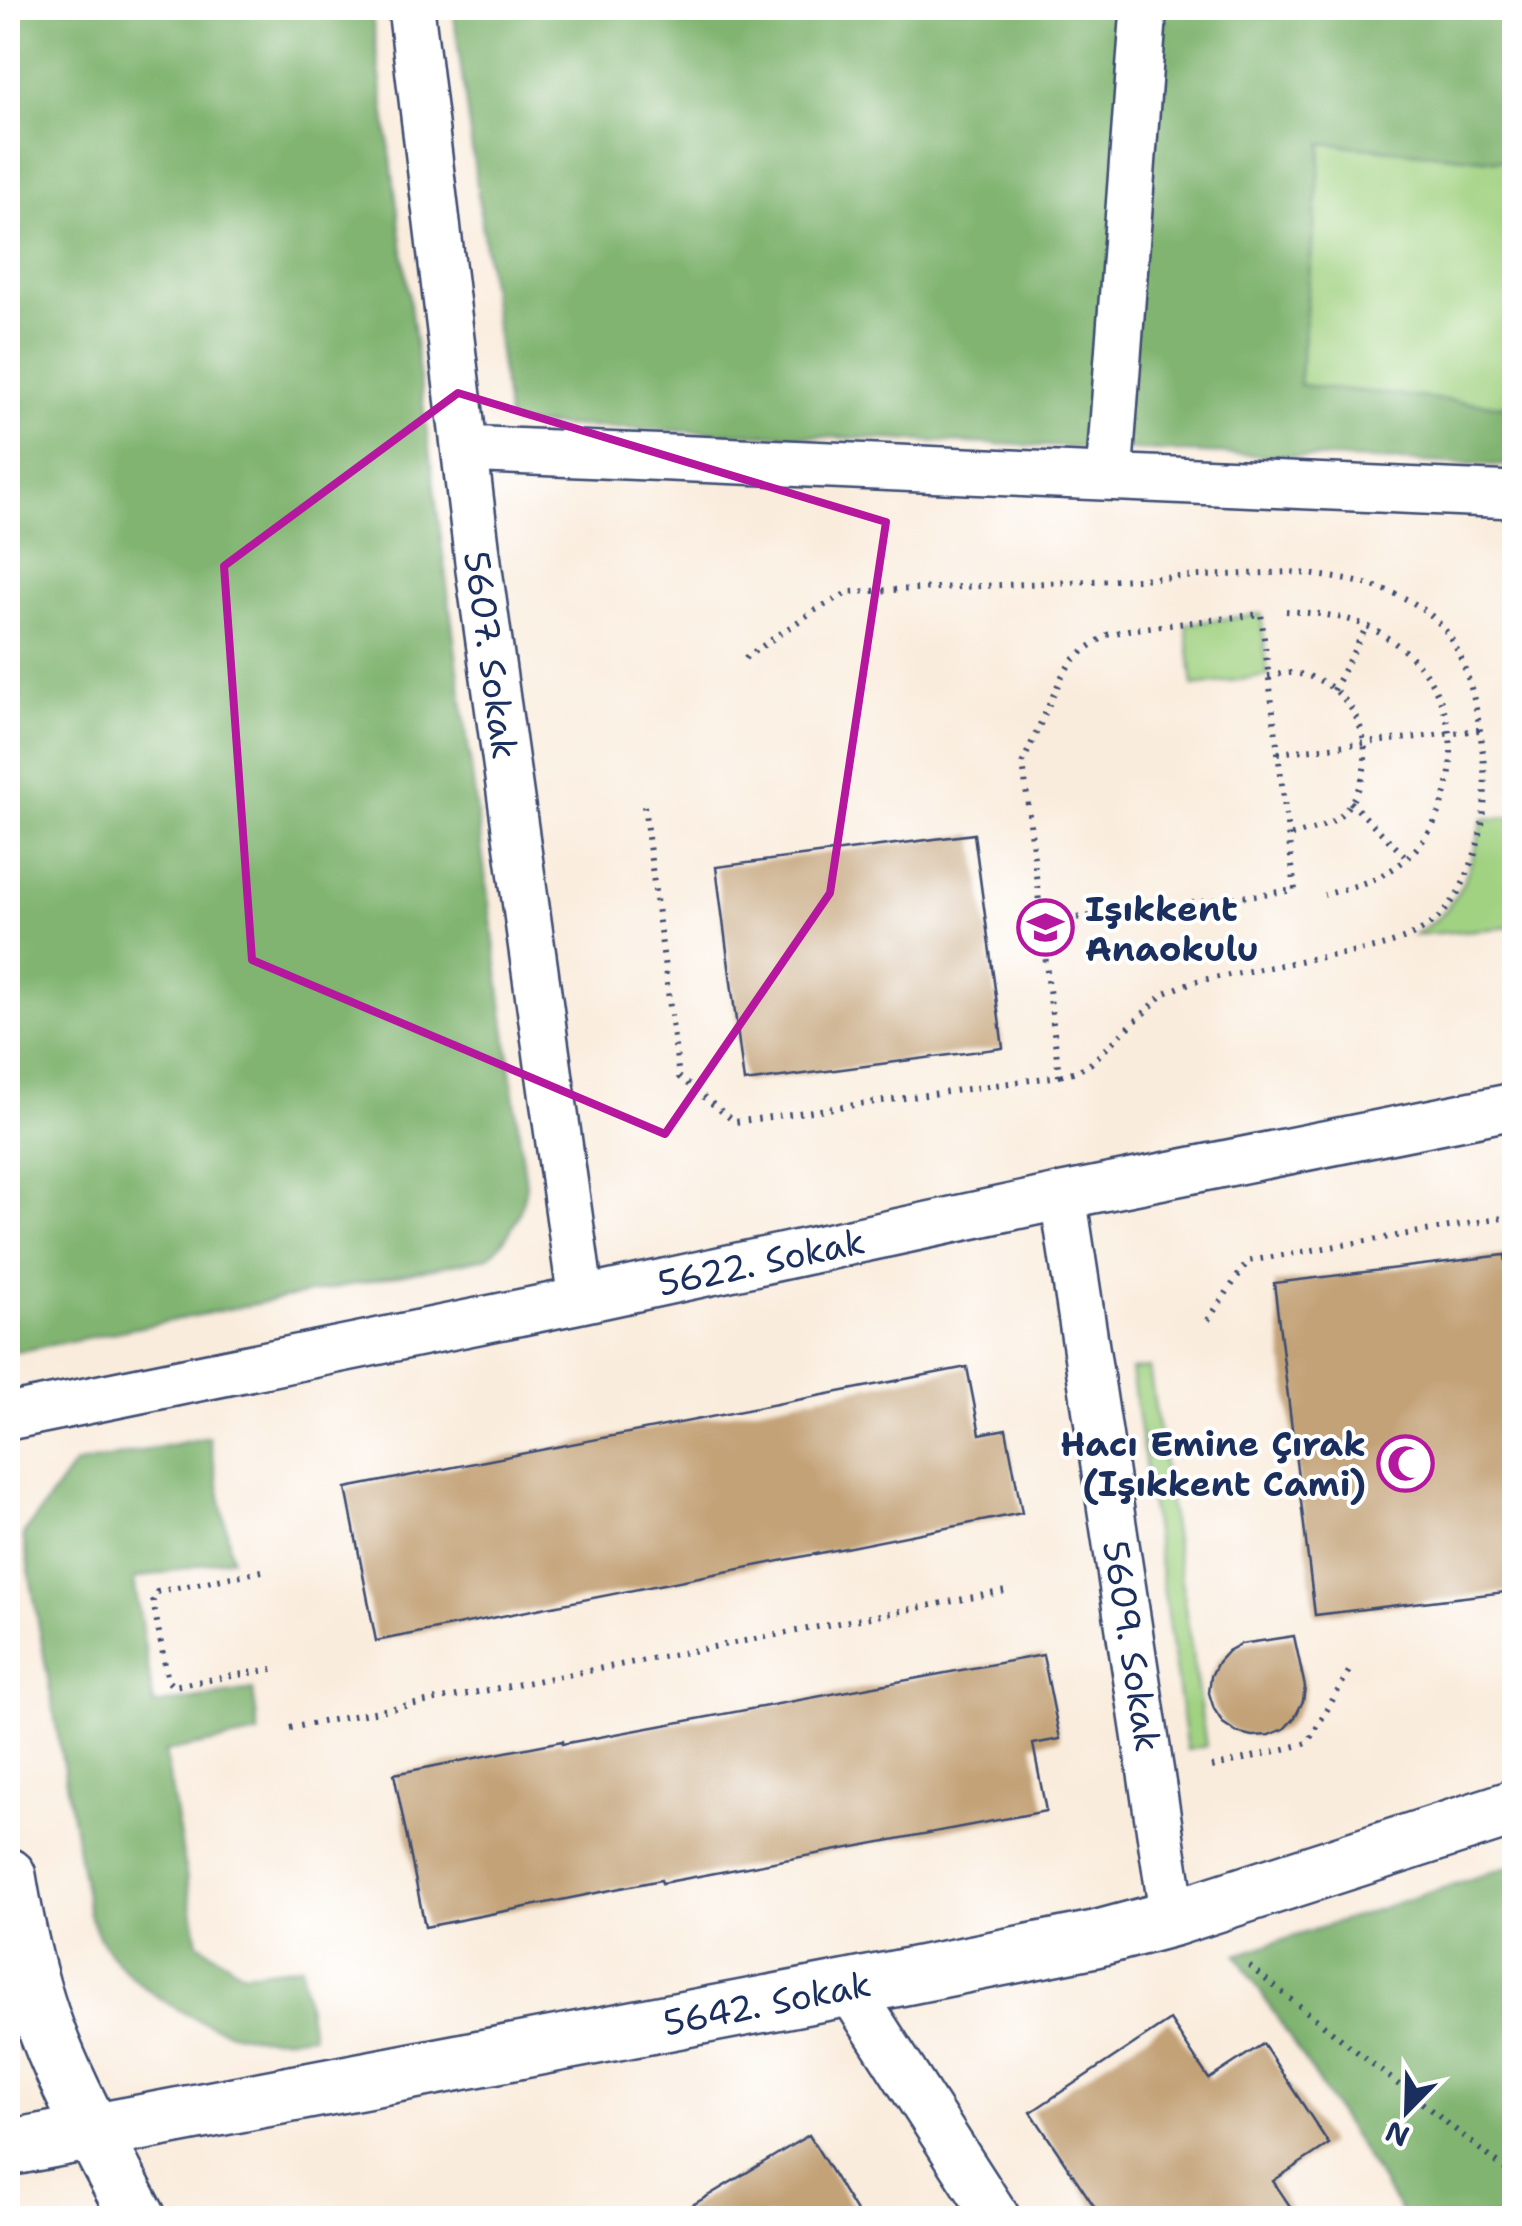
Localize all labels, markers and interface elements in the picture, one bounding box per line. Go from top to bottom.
street label: 5607. Sokak [453,548,529,762]
place label: Işıkkent Anaokulu [1085,885,1259,972]
school or university icon: Işıkkent Anaokulu [1016,898,1076,958]
street label: 5622. Sokak [653,1217,869,1307]
place label: Hacı Emine Çırak (Işıkkent Cami) [1060,1420,1366,1507]
mosque icon: Hacı Emine Çırak (Işıkkent Cami) [1375,1433,1435,1493]
street label: 5609. Sokak [1092,1537,1172,1755]
street label: 5642. Sokak [659,1960,875,2046]
north arrow [1357,2061,1457,2161]
text: N [1380,2112,1415,2156]

